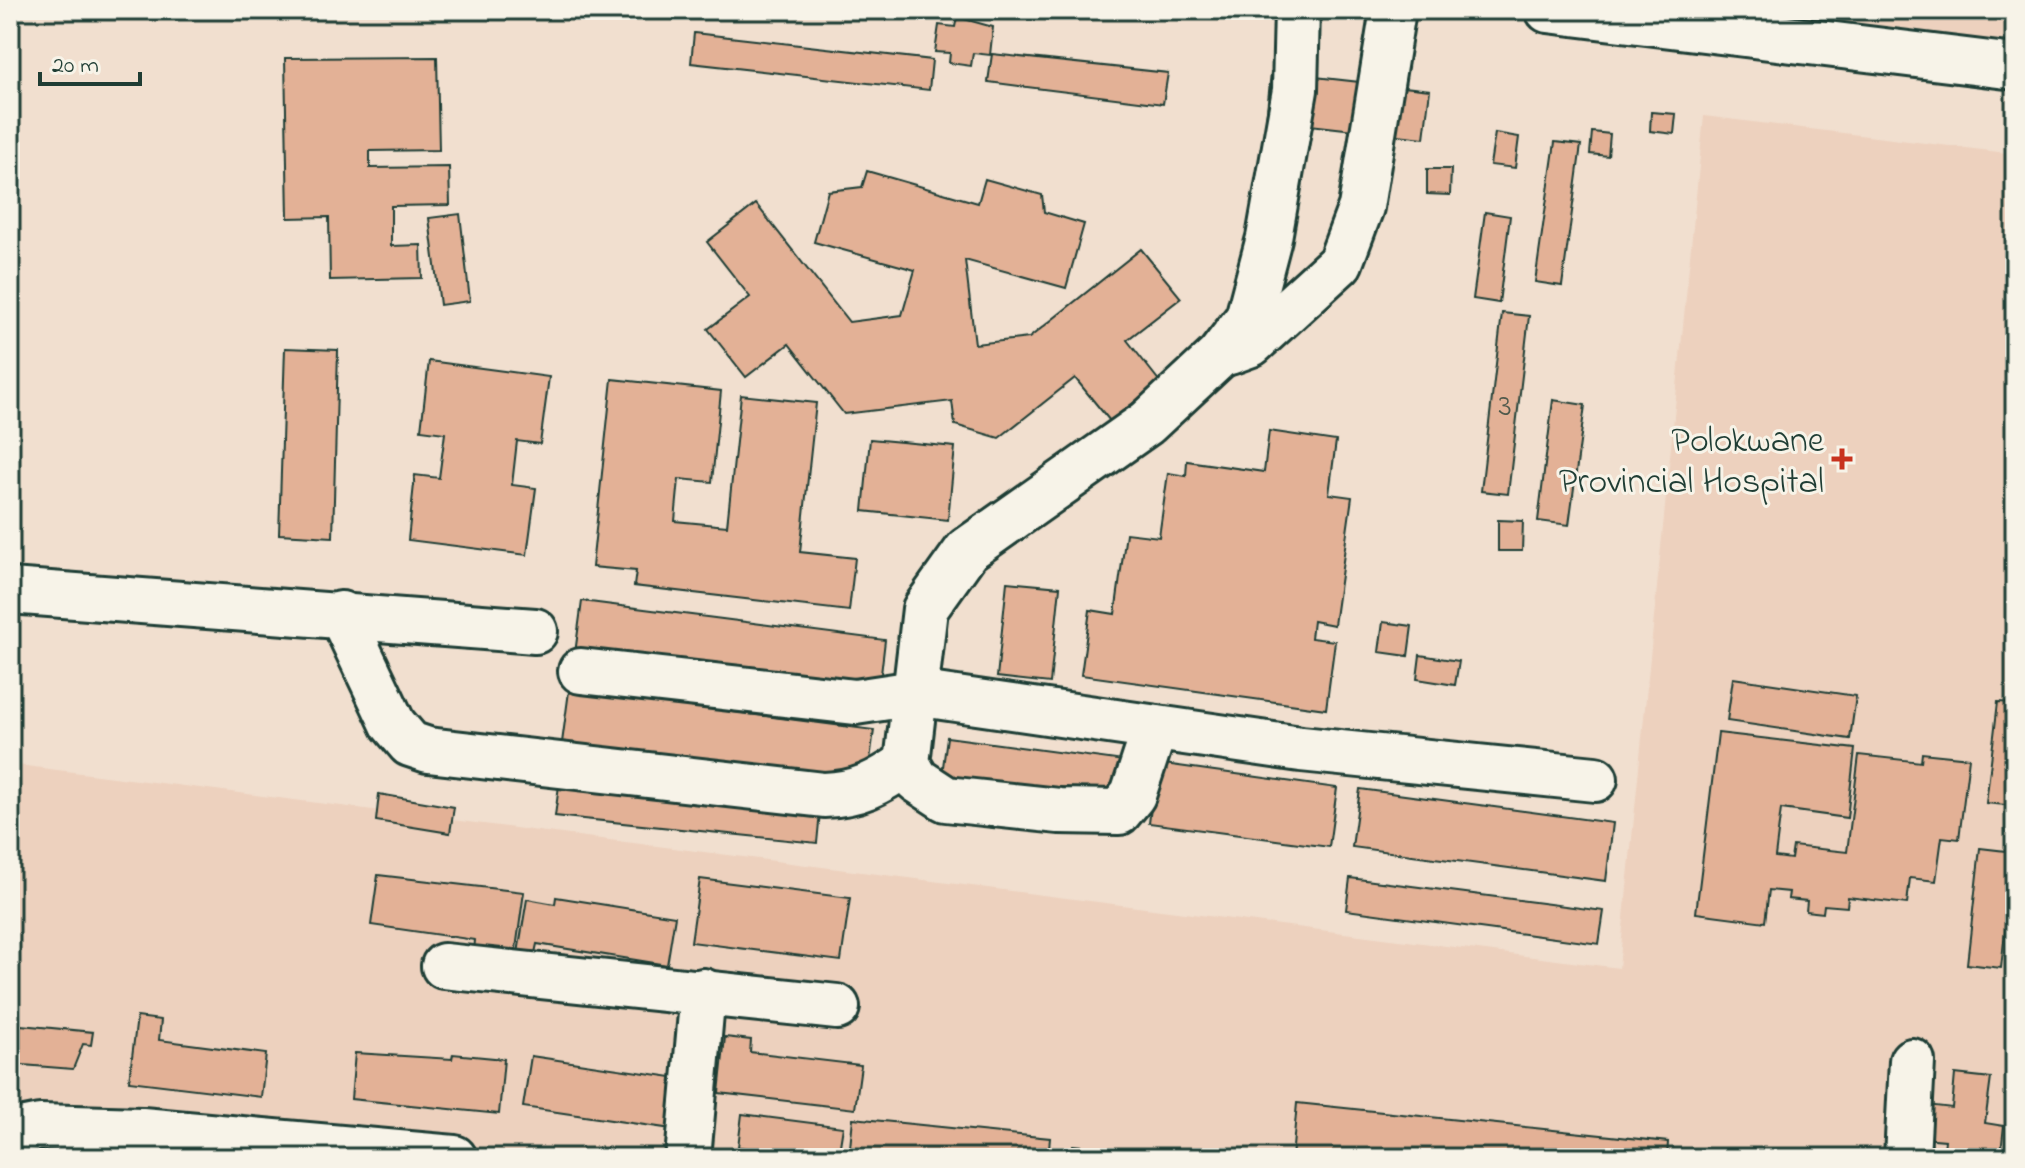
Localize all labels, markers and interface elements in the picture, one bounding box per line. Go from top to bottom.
scale bar [40,36,140,86]
text: 20 m [52,49,99,84]
house number: 3 [1498,384,1512,431]
place label: Polokwane Provincial Hospital [1559,416,1825,510]
marker: Polokwane Provincial Hospital [1831,448,1853,470]

